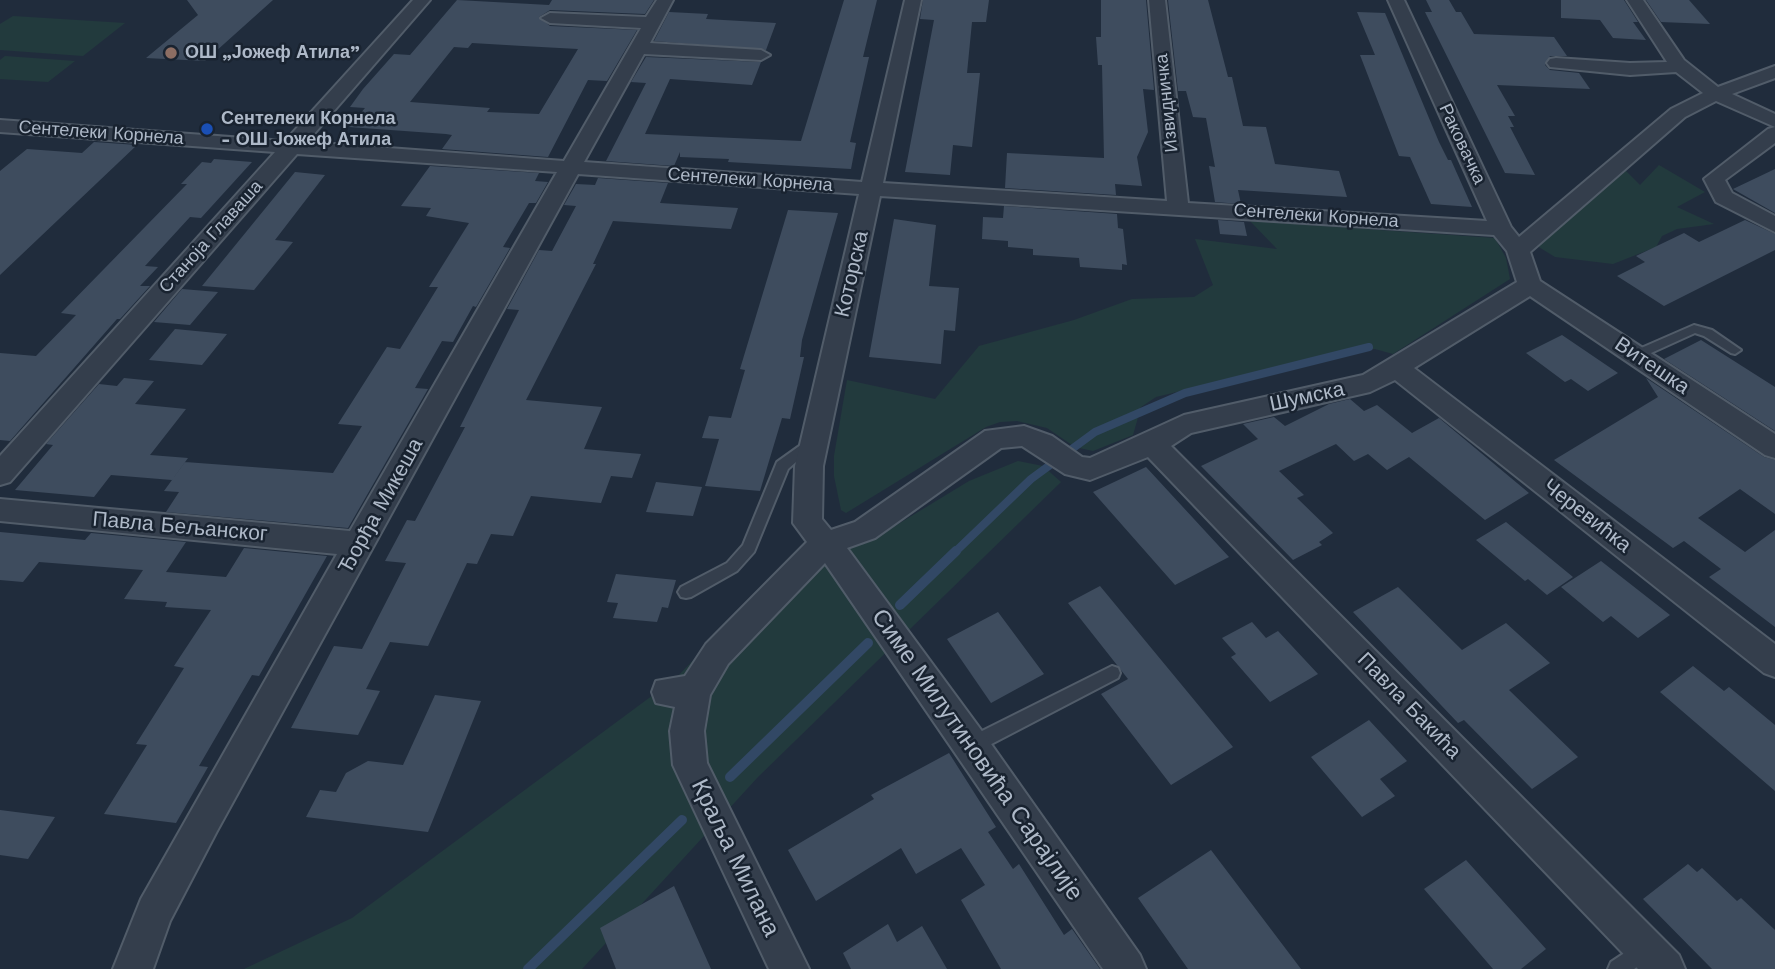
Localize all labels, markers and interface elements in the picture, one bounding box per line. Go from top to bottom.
place label: ОШ „Јожеф Атила” [185,42,360,64]
marker: ОШ „Јожеф Атила” [163,45,179,61]
street label: Извидничка [1151,53,1183,153]
street label: Раковачка [1434,100,1490,188]
place label: Сентелеки Корнела - ОШ Јожеф Атила [221,108,395,150]
street label: Сентелеки Корнела [18,116,184,150]
marker: Сентелеки Корнела - ОШ Јожеф Атила [199,121,215,137]
street label: Сентелеки Корнела [667,163,833,197]
street label: Станоја Главаша [155,176,267,298]
street label: Сентелеки Корнела [1233,199,1399,233]
street label: Которска [830,228,874,320]
street label: Витешка [1610,332,1694,400]
street label: Шумска [1267,377,1347,417]
street label: Ђорђа Микеша [333,434,429,578]
street label: Черевићка [1538,474,1636,558]
street label: Павла Бељанског [91,507,269,547]
street label: Симе Милутиновића Сарајлије [865,604,1089,906]
street label: Павла Бакића [1352,648,1466,764]
street label: Краља Милана [685,775,785,941]

